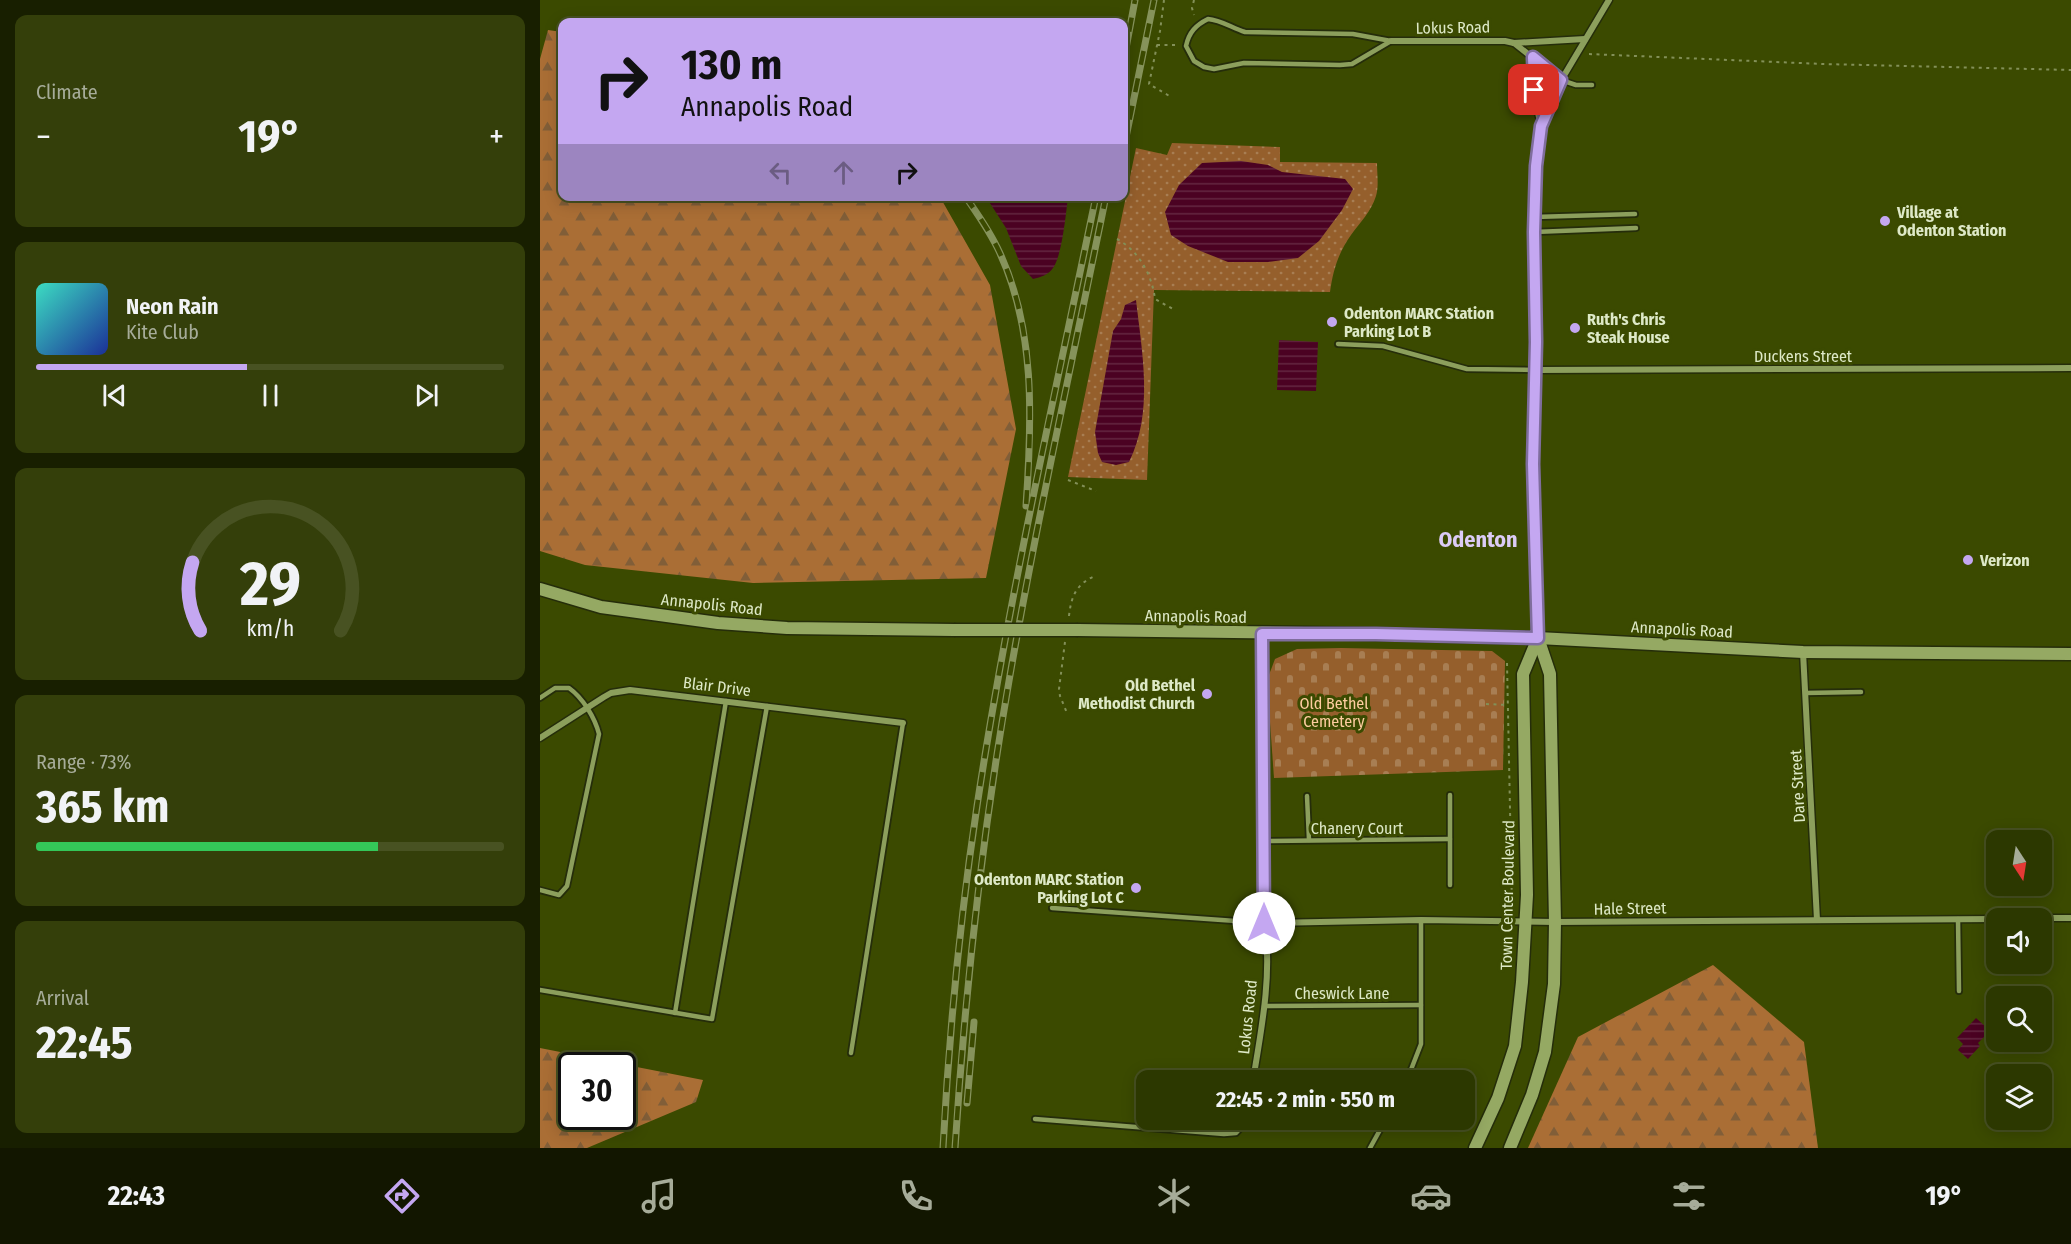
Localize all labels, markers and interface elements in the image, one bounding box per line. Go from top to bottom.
street label: Lokus Road [1416,17,1490,38]
text: 130 m [681,40,782,90]
icon: right [582,42,660,120]
pin [1508,64,1559,115]
icon: arrive [1517,73,1550,106]
text: Climate [36,80,98,104]
text: Annapolis Road [681,91,853,123]
text: 19° [238,110,302,164]
text: − [36,117,51,157]
text: + [489,117,504,157]
icon: left [764,156,797,189]
icon: ahead [827,156,860,189]
icon: right [890,156,923,189]
place label: Village at Odenton Station [1896,203,2006,240]
marker: Village at Odenton Station [1878,214,1892,228]
text: Neon Rain [126,293,219,320]
place label: Odenton MARC Station Parking Lot B [1344,304,1494,341]
place label: Ruth's Chris Steak House [1587,310,1670,347]
marker: Odenton MARC Station Parking Lot B [1325,315,1339,329]
text: Kite Club [126,320,199,344]
marker: Ruth's Chris Steak House [1568,321,1582,335]
street label: Duckens Street [1754,347,1853,366]
icon: previous [98,379,131,412]
icon: pause [254,379,287,412]
icon: next [410,379,443,412]
district label: Odenton [1438,526,1518,553]
text: 29 [239,547,300,622]
place label: Verizon [1979,551,2030,570]
marker: Verizon [1961,553,1975,567]
street label: Annapolis Road [660,590,764,619]
street label: Annapolis Road [1145,606,1247,627]
text: km/h [246,616,294,642]
street label: Annapolis Road [1631,617,1733,642]
street label: Blair Drive [682,673,752,700]
place label: Old Bethel Methodist Church [1078,676,1196,713]
marker: Old Bethel Methodist Church [1200,687,1214,701]
park label: Old Bethel Cemetery [1300,694,1368,731]
street label: Dare Street [1786,748,1809,823]
text: Range · 73% [36,750,132,774]
text: 365 km [36,780,169,834]
street label: Chanery Court [1311,819,1404,838]
street label: Town Center Boulevard [1497,820,1518,970]
north arrow [1986,830,2052,896]
map controls [1986,830,2052,1130]
place label: Odenton MARC Station Parking Lot C [974,870,1125,907]
marker: Odenton MARC Station Parking Lot C [1129,881,1143,895]
position arrow [1232,891,1296,955]
street label: Hale Street [1594,898,1667,919]
button: sound [1986,908,2052,974]
street label: Lokus Road [1234,979,1261,1055]
street label: Cheswick Lane [1295,984,1389,1003]
text: Arrival [36,986,89,1010]
button: search [1986,986,2052,1052]
text: 22:45 [36,1016,133,1070]
speed limit sign: 30 [558,1052,636,1130]
button: layers [1986,1064,2052,1130]
text: 22:45 · 2 min · 550 m [1216,1086,1395,1113]
icon: directions [381,1175,423,1217]
icon: music [638,1175,680,1217]
icon: phone [895,1175,937,1217]
icon: climate [1153,1175,1195,1217]
icon: car [1410,1175,1452,1217]
icon: filters [1668,1175,1710,1217]
text: 22:43 [108,1180,165,1212]
text: 19° [1925,1180,1963,1212]

